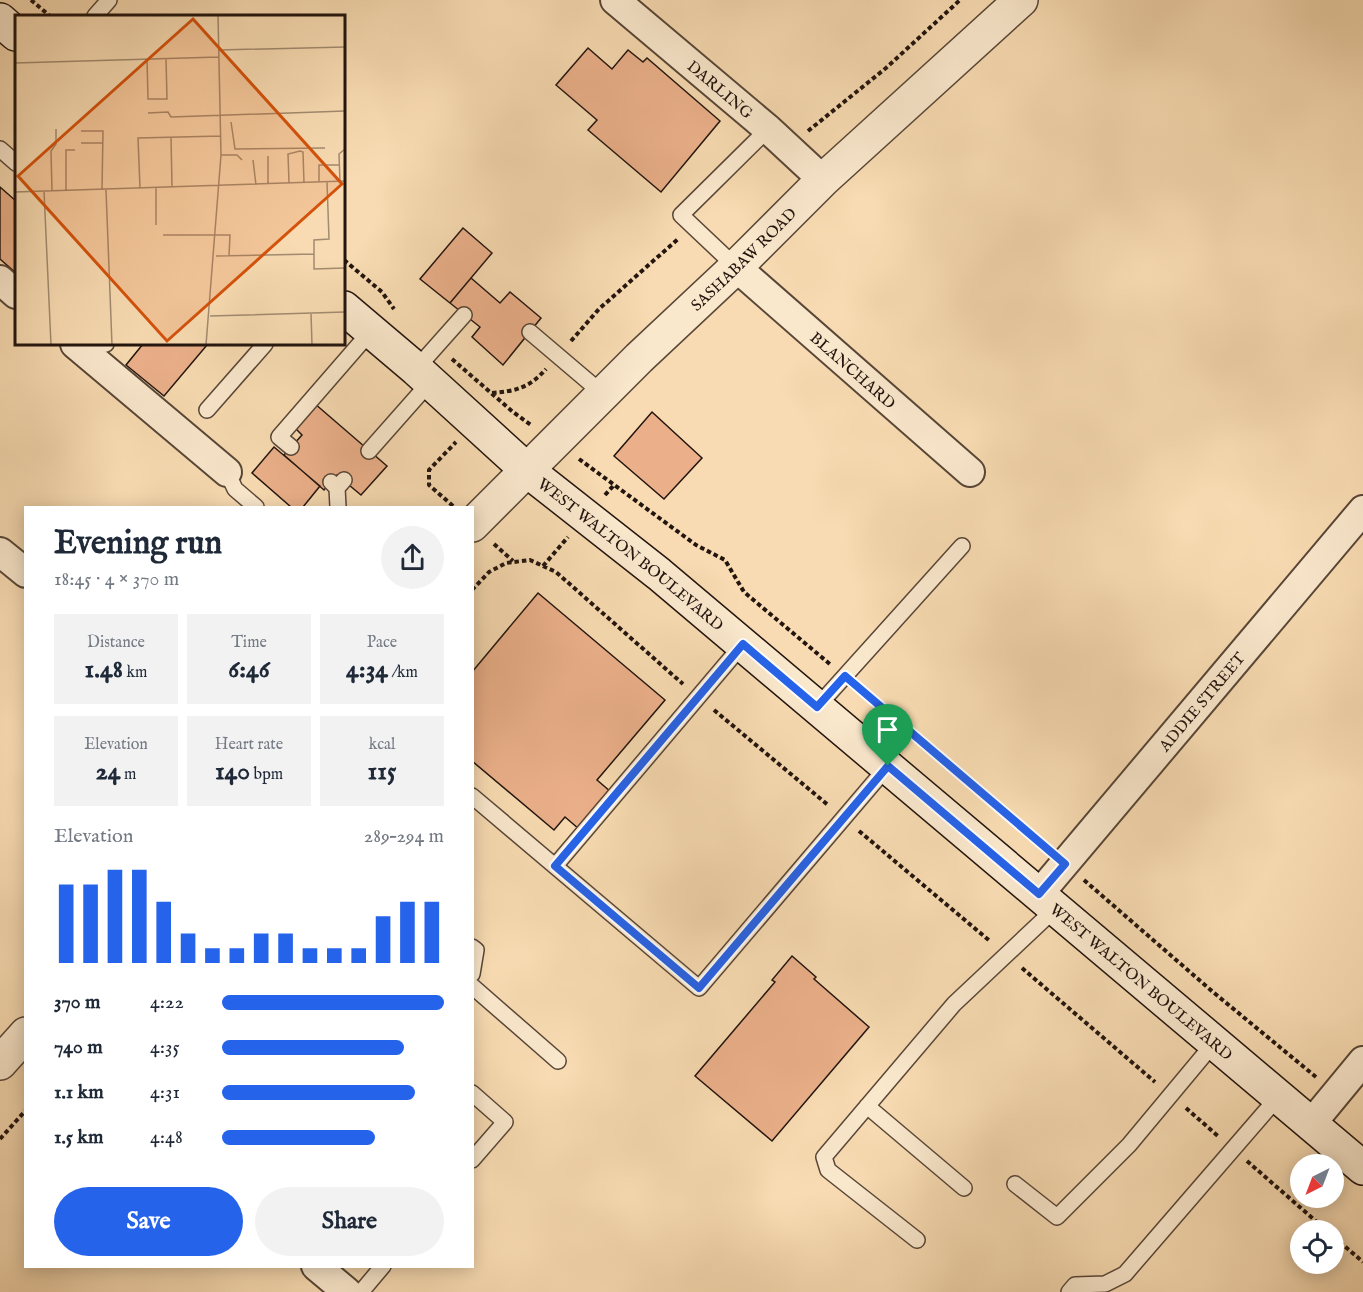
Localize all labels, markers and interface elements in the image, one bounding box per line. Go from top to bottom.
inset map [15,15,345,345]
street label: DARLING [682,57,756,124]
street label: SASHABAW ROAD [687,204,802,316]
street label: BLANCHARD [805,328,899,414]
street label: WEST WALTON BOULEVARD [533,474,727,636]
text: Evening run [54,523,222,565]
button: share [381,526,444,589]
text: 18:45 · 4 × 370 m [54,567,179,592]
text: Distance [87,633,145,653]
text: Time [231,633,267,653]
text: Pace [367,633,397,653]
street label: ADDIE STREET [1155,649,1251,757]
text: 1.48 [85,653,123,686]
text: 6:46 [228,653,270,686]
text: 4:34 [346,653,388,686]
text: km [123,663,147,683]
text: /km [388,663,418,683]
pin [862,704,913,766]
icon: arrive [871,713,904,746]
text: Elevation [84,735,148,755]
text: Heart rate [215,735,283,755]
text: kcal [369,735,395,755]
text: 24 [96,755,121,788]
text: 140 [215,755,250,788]
text: 115 [368,755,396,788]
text: m [121,765,136,785]
text: bpm [250,765,283,785]
text: Elevation [54,824,133,849]
text: 289–294 m [364,824,444,849]
street label: WEST WALTON BOULEVARD [1045,900,1236,1066]
text: 370 m [54,990,100,1015]
text: 4:22 [150,990,184,1015]
text: 740 m [54,1035,103,1060]
text: 4:35 [150,1035,180,1060]
text: 1.1 km [54,1080,104,1105]
text: 4:31 [150,1080,180,1105]
text: 1.5 km [54,1125,104,1150]
text: 4:48 [150,1125,183,1150]
north arrow [1290,1154,1344,1208]
map controls [1290,1154,1344,1274]
button: Save [54,1187,243,1256]
button: Share [255,1187,444,1256]
button: locate [1290,1220,1344,1274]

